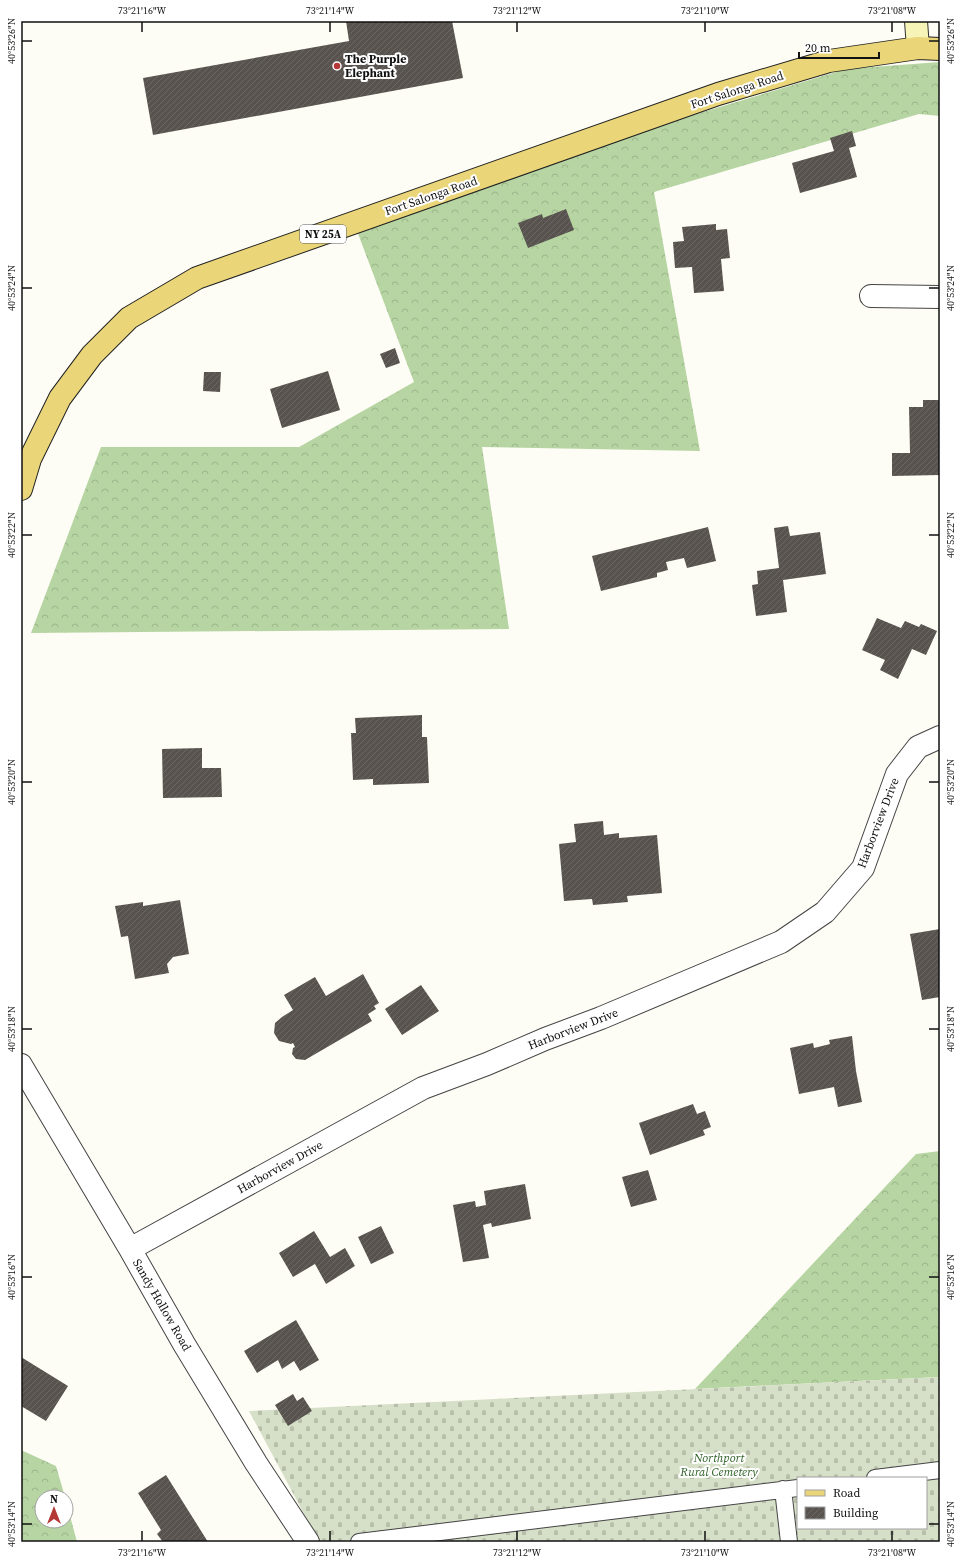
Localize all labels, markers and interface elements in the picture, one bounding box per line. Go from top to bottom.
text: 73°21'16"W [118,4,167,17]
text: 73°21'14"W [306,4,355,17]
text: 73°21'12"W [493,4,542,17]
text: 73°21'10"W [681,4,730,17]
text: 73°21'08"W [868,4,917,17]
text: 40°53'26"N [5,18,18,64]
text: 40°53'26"N [944,18,957,64]
scale bar [799,34,879,60]
text: 20 m [805,40,831,56]
place label: The Purple Elephant [345,51,406,81]
marker: The Purple Elephant [332,61,342,71]
street label: Fort Salonga Road [688,67,786,113]
street label: Fort Salonga Road [383,173,480,219]
road number: NY 25A [300,225,346,243]
text: 40°53'24"N [5,265,18,311]
text: 40°53'24"N [944,265,957,311]
text: 40°53'22"N [5,512,18,558]
text: 40°53'22"N [944,512,957,558]
text: 40°53'20"N [5,759,18,805]
text: 40°53'20"N [944,759,957,805]
street label: Harborview Drive [853,776,903,870]
street label: Harborview Drive [526,1004,620,1054]
text: 40°53'18"N [5,1006,18,1052]
text: 40°53'18"N [944,1006,957,1052]
street label: Harborview Drive [234,1137,326,1197]
text: 40°53'16"N [5,1254,18,1300]
text: 40°53'16"N [944,1254,957,1300]
street label: Sandy Hollow Road [129,1256,195,1354]
park label: Northport Rural Cemetery [679,1450,758,1480]
legend [797,1477,927,1529]
text: Road [833,1485,860,1501]
north arrow [34,1489,74,1529]
text: N [50,1492,58,1507]
text: 40°53'14"N [5,1501,18,1547]
text: 40°53'14"N [944,1501,957,1547]
text: Building [833,1505,878,1521]
text: 73°21'16"W [118,1546,167,1559]
text: 73°21'14"W [306,1546,355,1559]
text: 73°21'12"W [493,1546,542,1559]
text: 73°21'10"W [681,1546,730,1559]
text: 73°21'08"W [868,1546,917,1559]

